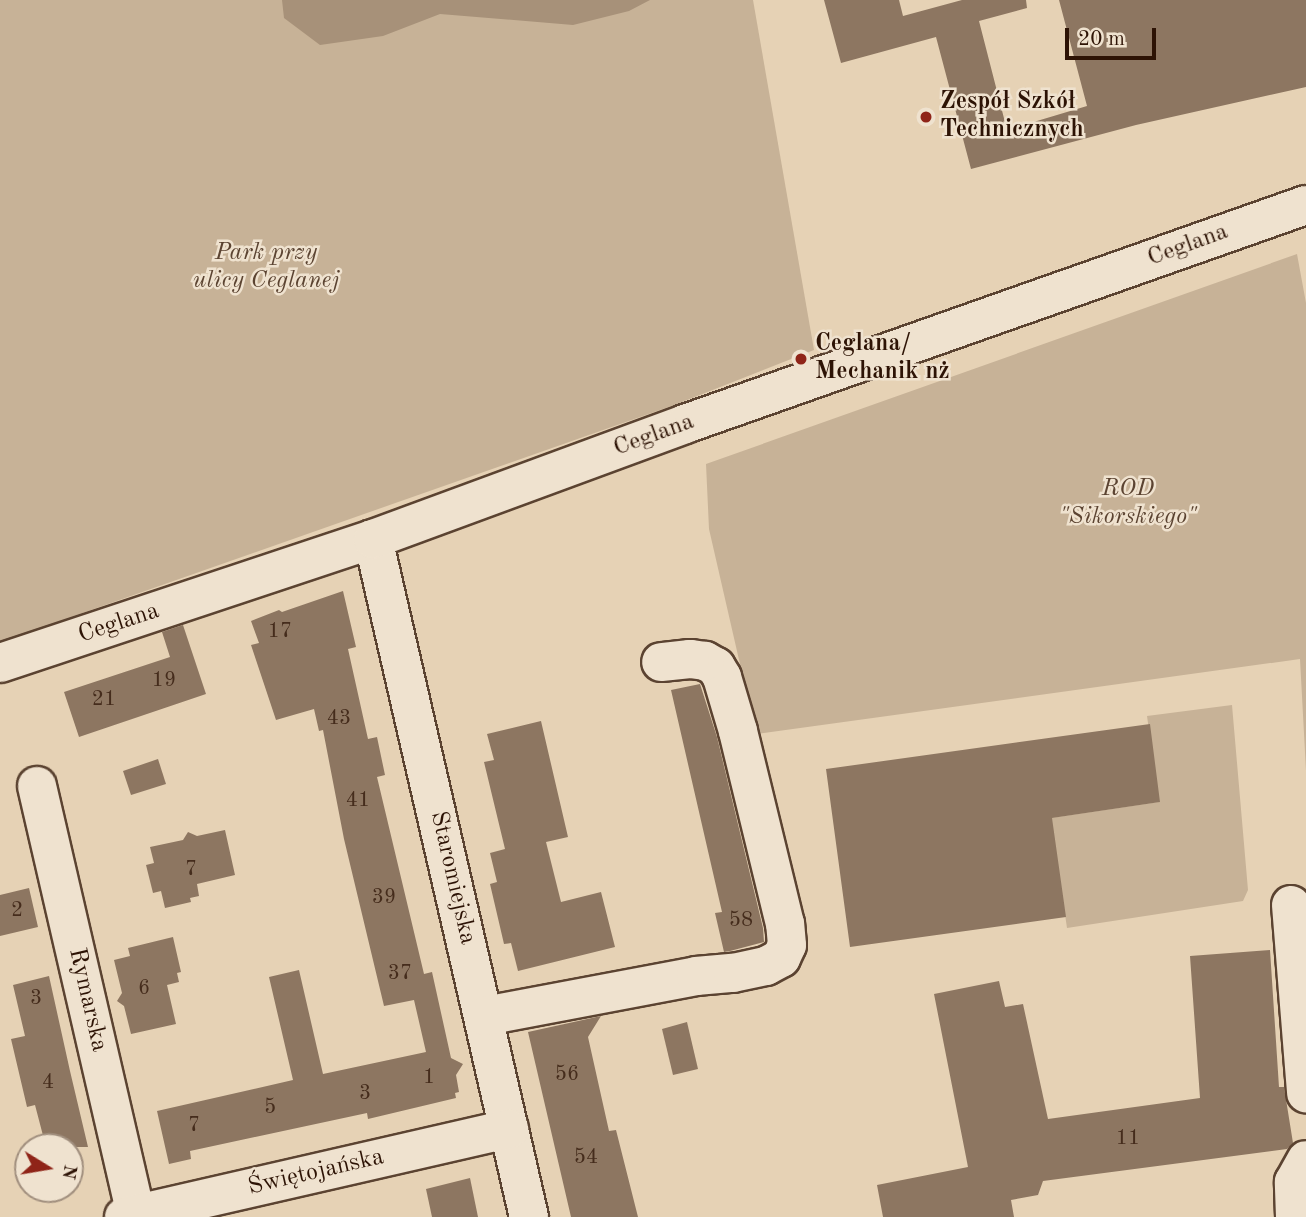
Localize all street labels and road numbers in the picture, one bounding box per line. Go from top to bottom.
street label: Ceglana [1144,218,1232,274]
street label: Ceglana [610,408,698,464]
street label: Ceglana [75,597,163,651]
street label: Staromiejska [423,809,481,947]
street label: Rymarska [61,945,113,1055]
street label: Świętojańska [245,1143,387,1203]

